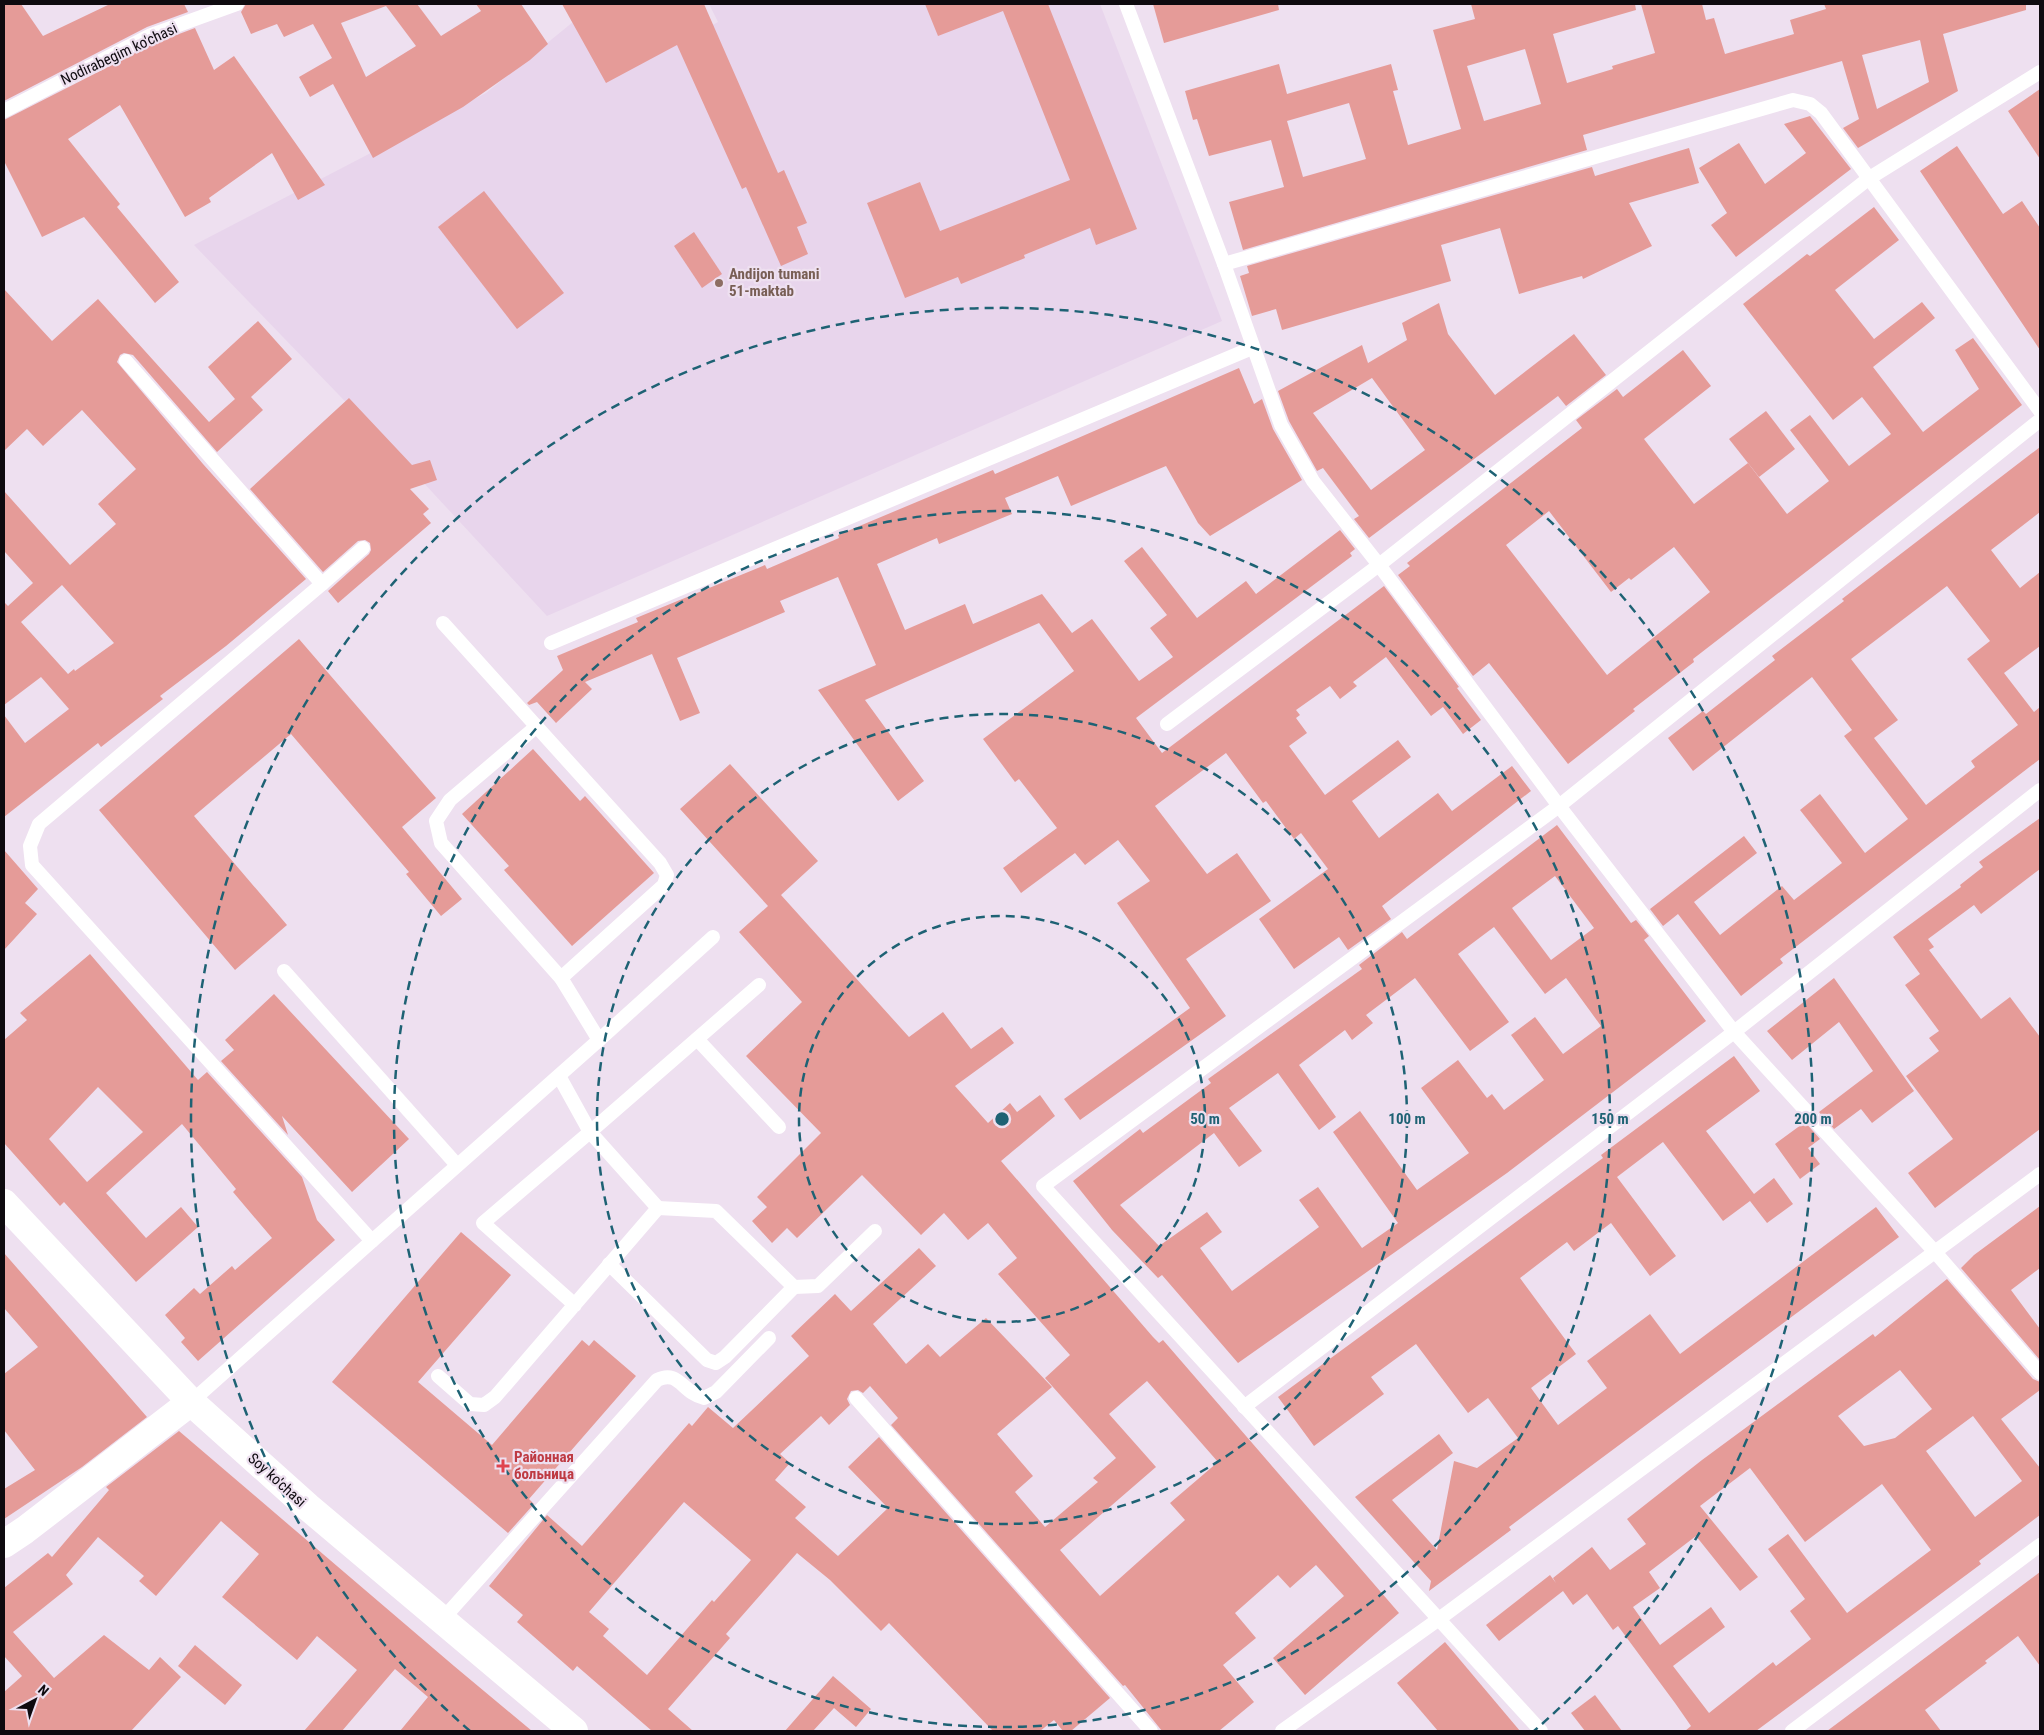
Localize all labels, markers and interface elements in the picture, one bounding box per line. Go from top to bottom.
street label: Nodirabegim ko'chasi [58,19,180,89]
place label: Andijon tumani 51-maktab [729,265,820,300]
marker: Andijon tumani 51-maktab [713,277,725,289]
centre of rings [993,1110,1011,1128]
text: 50 m [1190,1110,1220,1128]
text: 100 m [1388,1110,1426,1128]
text: 150 m [1591,1110,1629,1128]
text: 200 m [1794,1110,1832,1128]
place label: Районная больница [514,1448,574,1483]
street label: Soy ko'chasi [244,1449,310,1511]
marker: Районная больница [496,1459,510,1473]
north arrow [10,1675,60,1725]
text: N [35,1681,52,1699]

